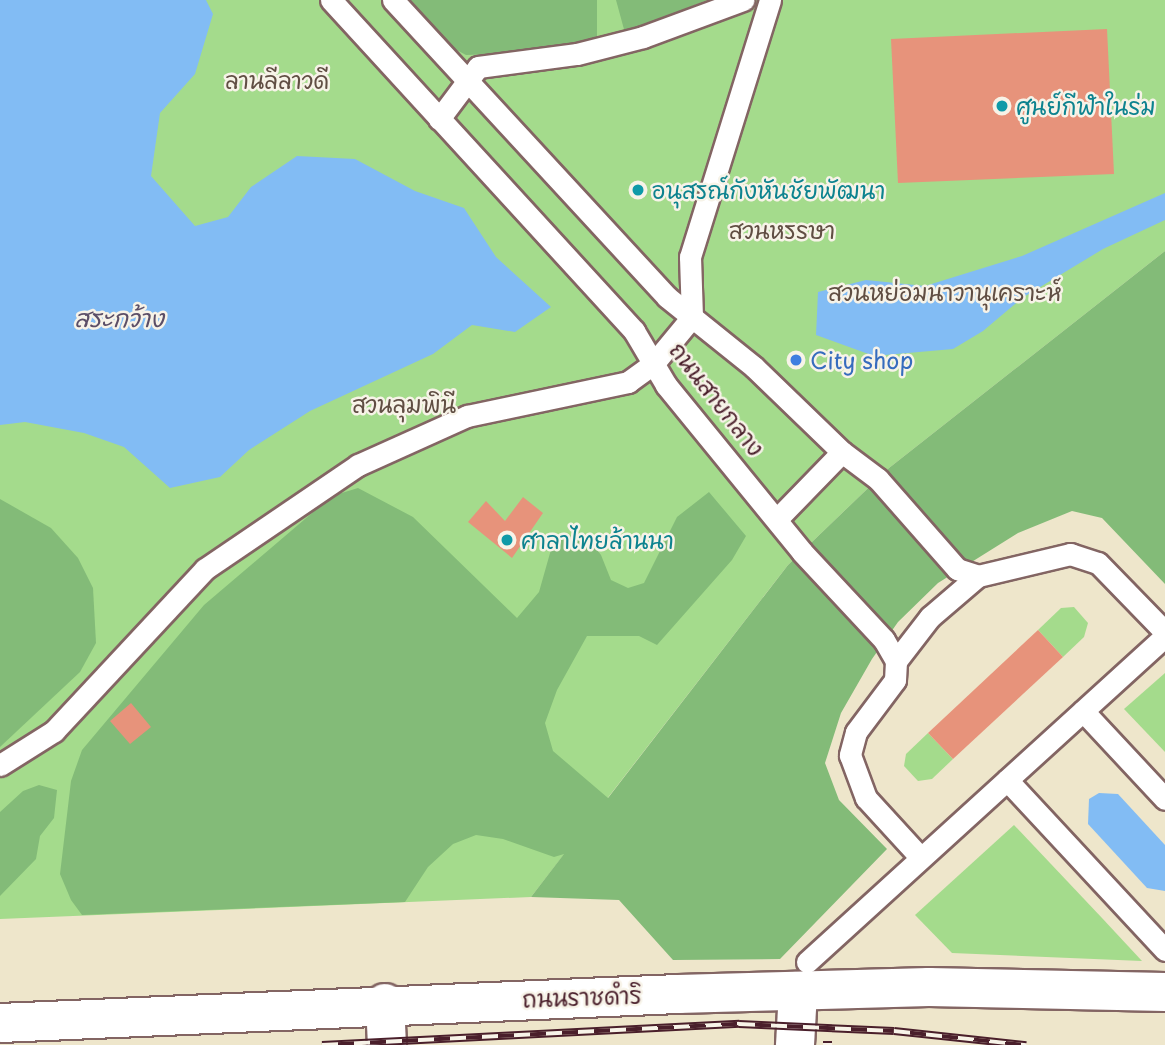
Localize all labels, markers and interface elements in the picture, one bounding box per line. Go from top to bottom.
park label: ลานลีลาวดี [225,66,329,94]
place label: ศูนย์กีฬาในร่ม [1016,92,1156,120]
marker: ศูนย์กีฬาในร่ม [994,98,1010,114]
place label: อนุสรณ์กังหันชัยพัฒนา [652,176,885,204]
marker: อนุสรณ์กังหันชัยพัฒนา [630,182,646,198]
park label: สวนหรรษา [729,216,835,244]
park label: สวนหย่อมนาวานุเคราะห์ [828,278,1062,306]
water label: สระกว้าง [74,304,164,332]
street label: ถนนสายกลาง [664,337,770,461]
place label: City shop [810,346,915,374]
marker: City shop [788,352,804,368]
park label: สวนลุมพินี [352,390,456,418]
place label: ศาลาไทยล้านนา [521,526,674,554]
marker: ศาลาไทยล้านนา [499,532,515,548]
street label: ถนนราชดำริ [522,981,642,1013]

